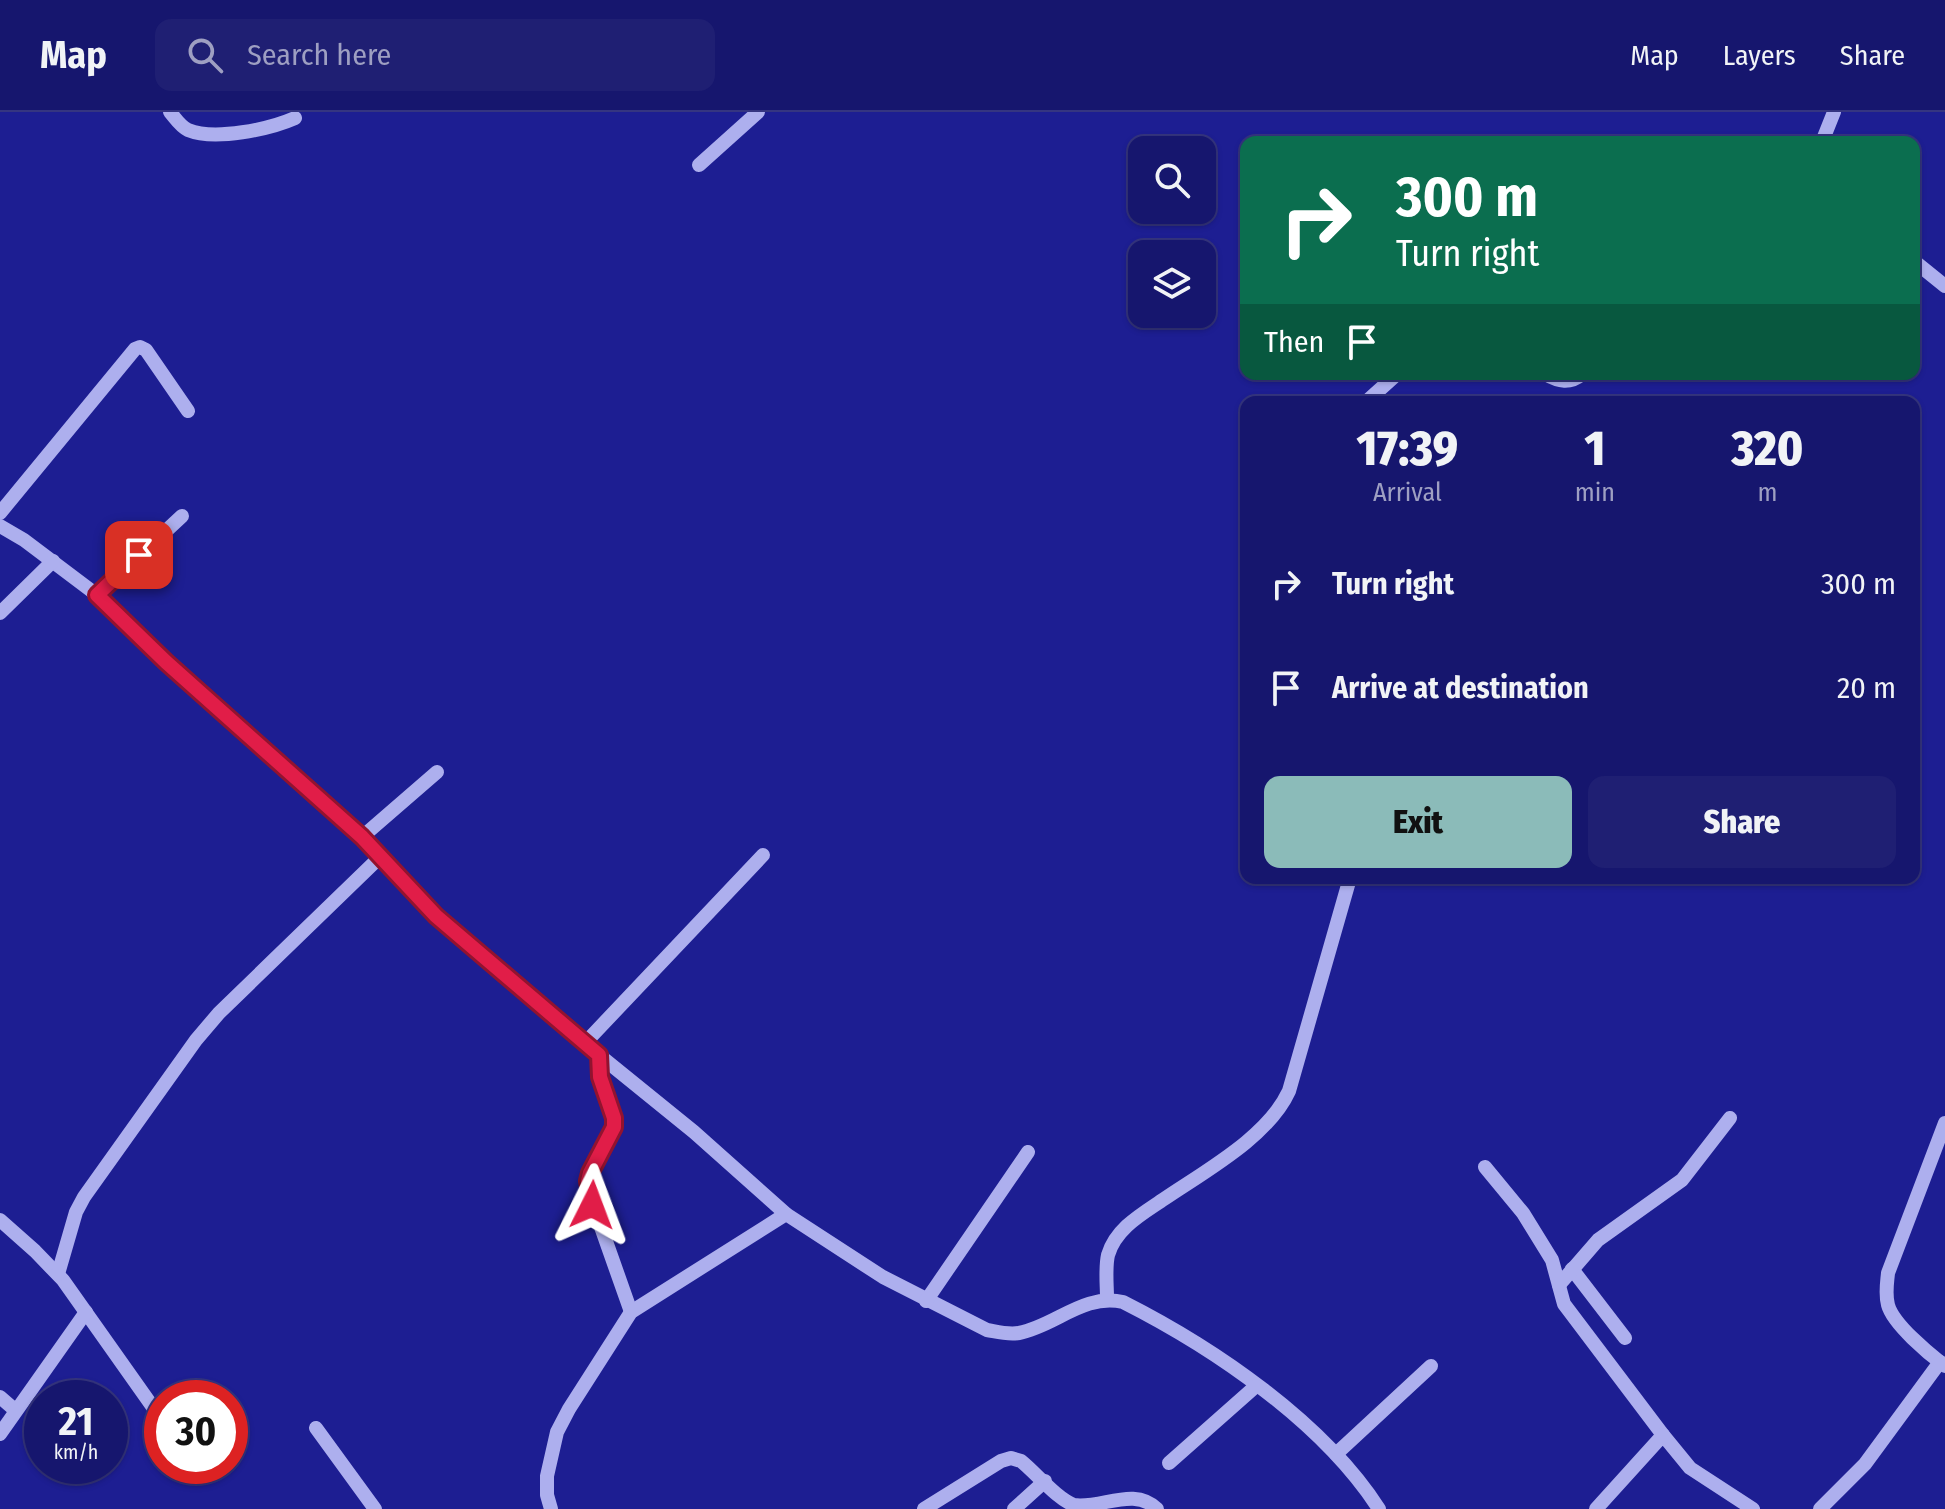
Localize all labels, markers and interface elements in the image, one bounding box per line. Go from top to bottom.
search box [155,19,715,91]
text: Map [40,32,107,78]
icon: search [183,33,227,77]
text: Search here [247,37,391,73]
text: Map [1630,39,1679,72]
text: Layers [1723,39,1796,72]
text: Share [1840,39,1905,72]
map controls [1128,136,1216,328]
button: search [1128,136,1216,224]
text: 300 m [1396,164,1538,231]
icon: right [1264,168,1368,272]
text: Turn right [1396,232,1539,276]
button: layers [1128,240,1216,328]
icon: arrive [1340,320,1384,364]
text: Then [1264,324,1324,360]
text: 17:39 [1357,420,1458,478]
text: 1 [1584,420,1605,478]
text: 320 [1732,420,1803,478]
text: Arrival [1373,477,1442,508]
text: min [1575,477,1615,508]
text: m [1757,477,1777,508]
pin [105,521,173,589]
icon: arrive [117,533,161,577]
icon: right [1264,562,1308,606]
text: Turn right [1332,566,1454,602]
text: 300 m [1821,566,1896,602]
icon: arrive [1264,666,1308,710]
text: Arrive at destination [1332,670,1589,706]
text: 20 m [1837,670,1896,706]
button: Exit [1264,776,1572,868]
button: Share [1588,776,1896,868]
position arrow [550,1163,634,1247]
speed limit sign: 30 [144,1380,248,1484]
text: 21 [59,1398,93,1446]
text: km/h [54,1440,98,1464]

